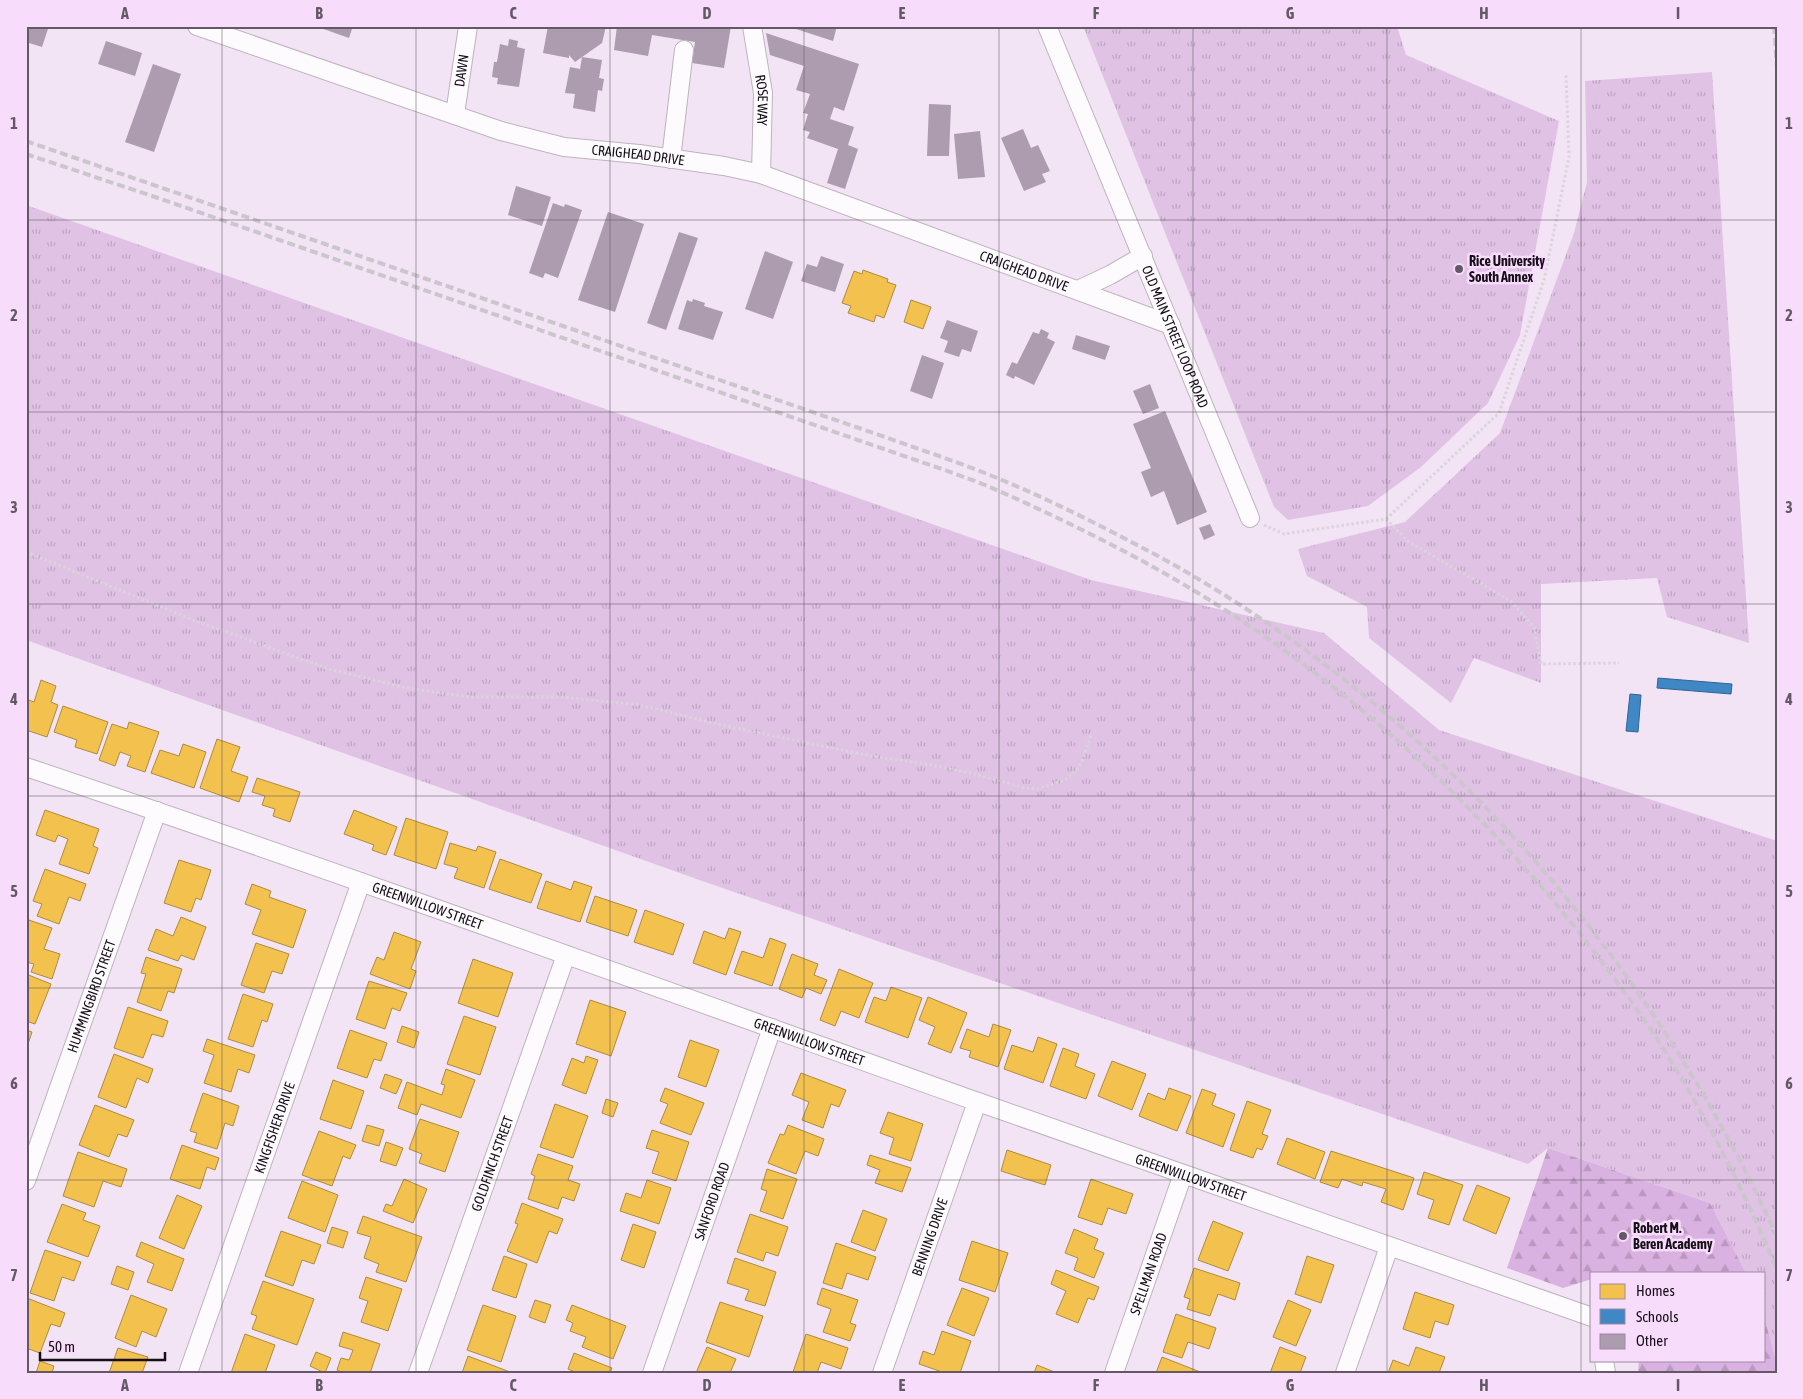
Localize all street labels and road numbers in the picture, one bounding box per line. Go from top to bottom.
street label: DAWN [451,53,472,88]
street label: ROSE WAY [752,73,771,127]
street label: CRAIGHEAD DRIVE [591,142,685,168]
street label: CRAIGHEAD DRIVE [978,247,1071,295]
street label: OLD MAIN STREET LOOP ROAD [1139,263,1212,410]
street label: GREENWILLOW STREET [370,879,485,933]
street label: HUMMINGBIRD STREET [64,938,119,1055]
street label: GREENWILLOW STREET [752,1015,867,1069]
street label: KINGFISHER DRIVE [251,1080,298,1176]
street label: GOLDFINCH STREET [468,1114,516,1213]
street label: GREENWILLOW STREET [1133,1151,1248,1204]
street label: SANFORD ROAD [691,1160,733,1242]
street label: BENNING DRIVE [909,1196,951,1278]
street label: SPELLMAN ROAD [1127,1230,1170,1317]

